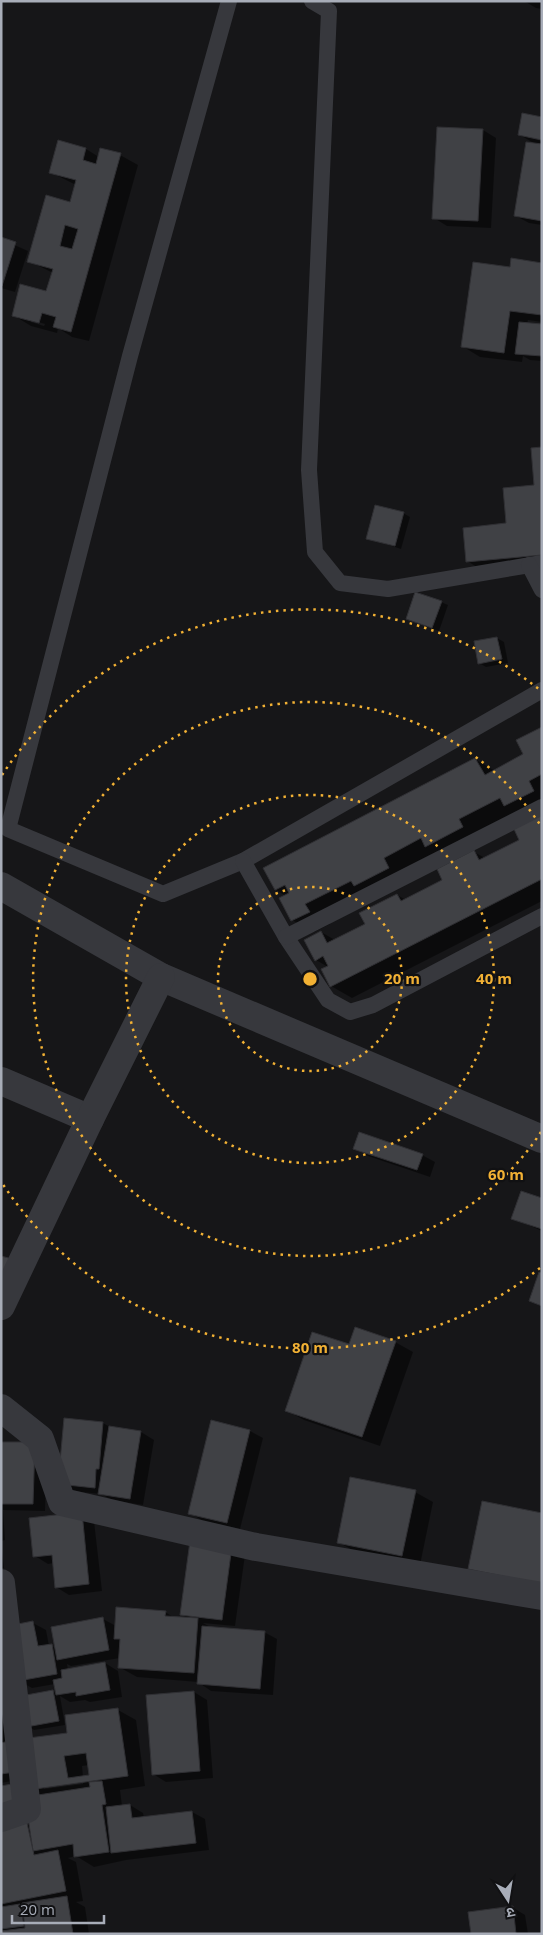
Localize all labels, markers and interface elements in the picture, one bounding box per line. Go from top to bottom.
text: 20 m [384,968,420,988]
text: 40 m [476,968,512,988]
centre of rings [301,970,319,988]
text: 60 m [488,1164,524,1184]
text: 80 m [292,1337,328,1357]
north arrow [483,1875,533,1925]
scale bar [12,1892,105,1924]
text: 20 m [20,1899,55,1919]
text: उ [504,1903,517,1924]

